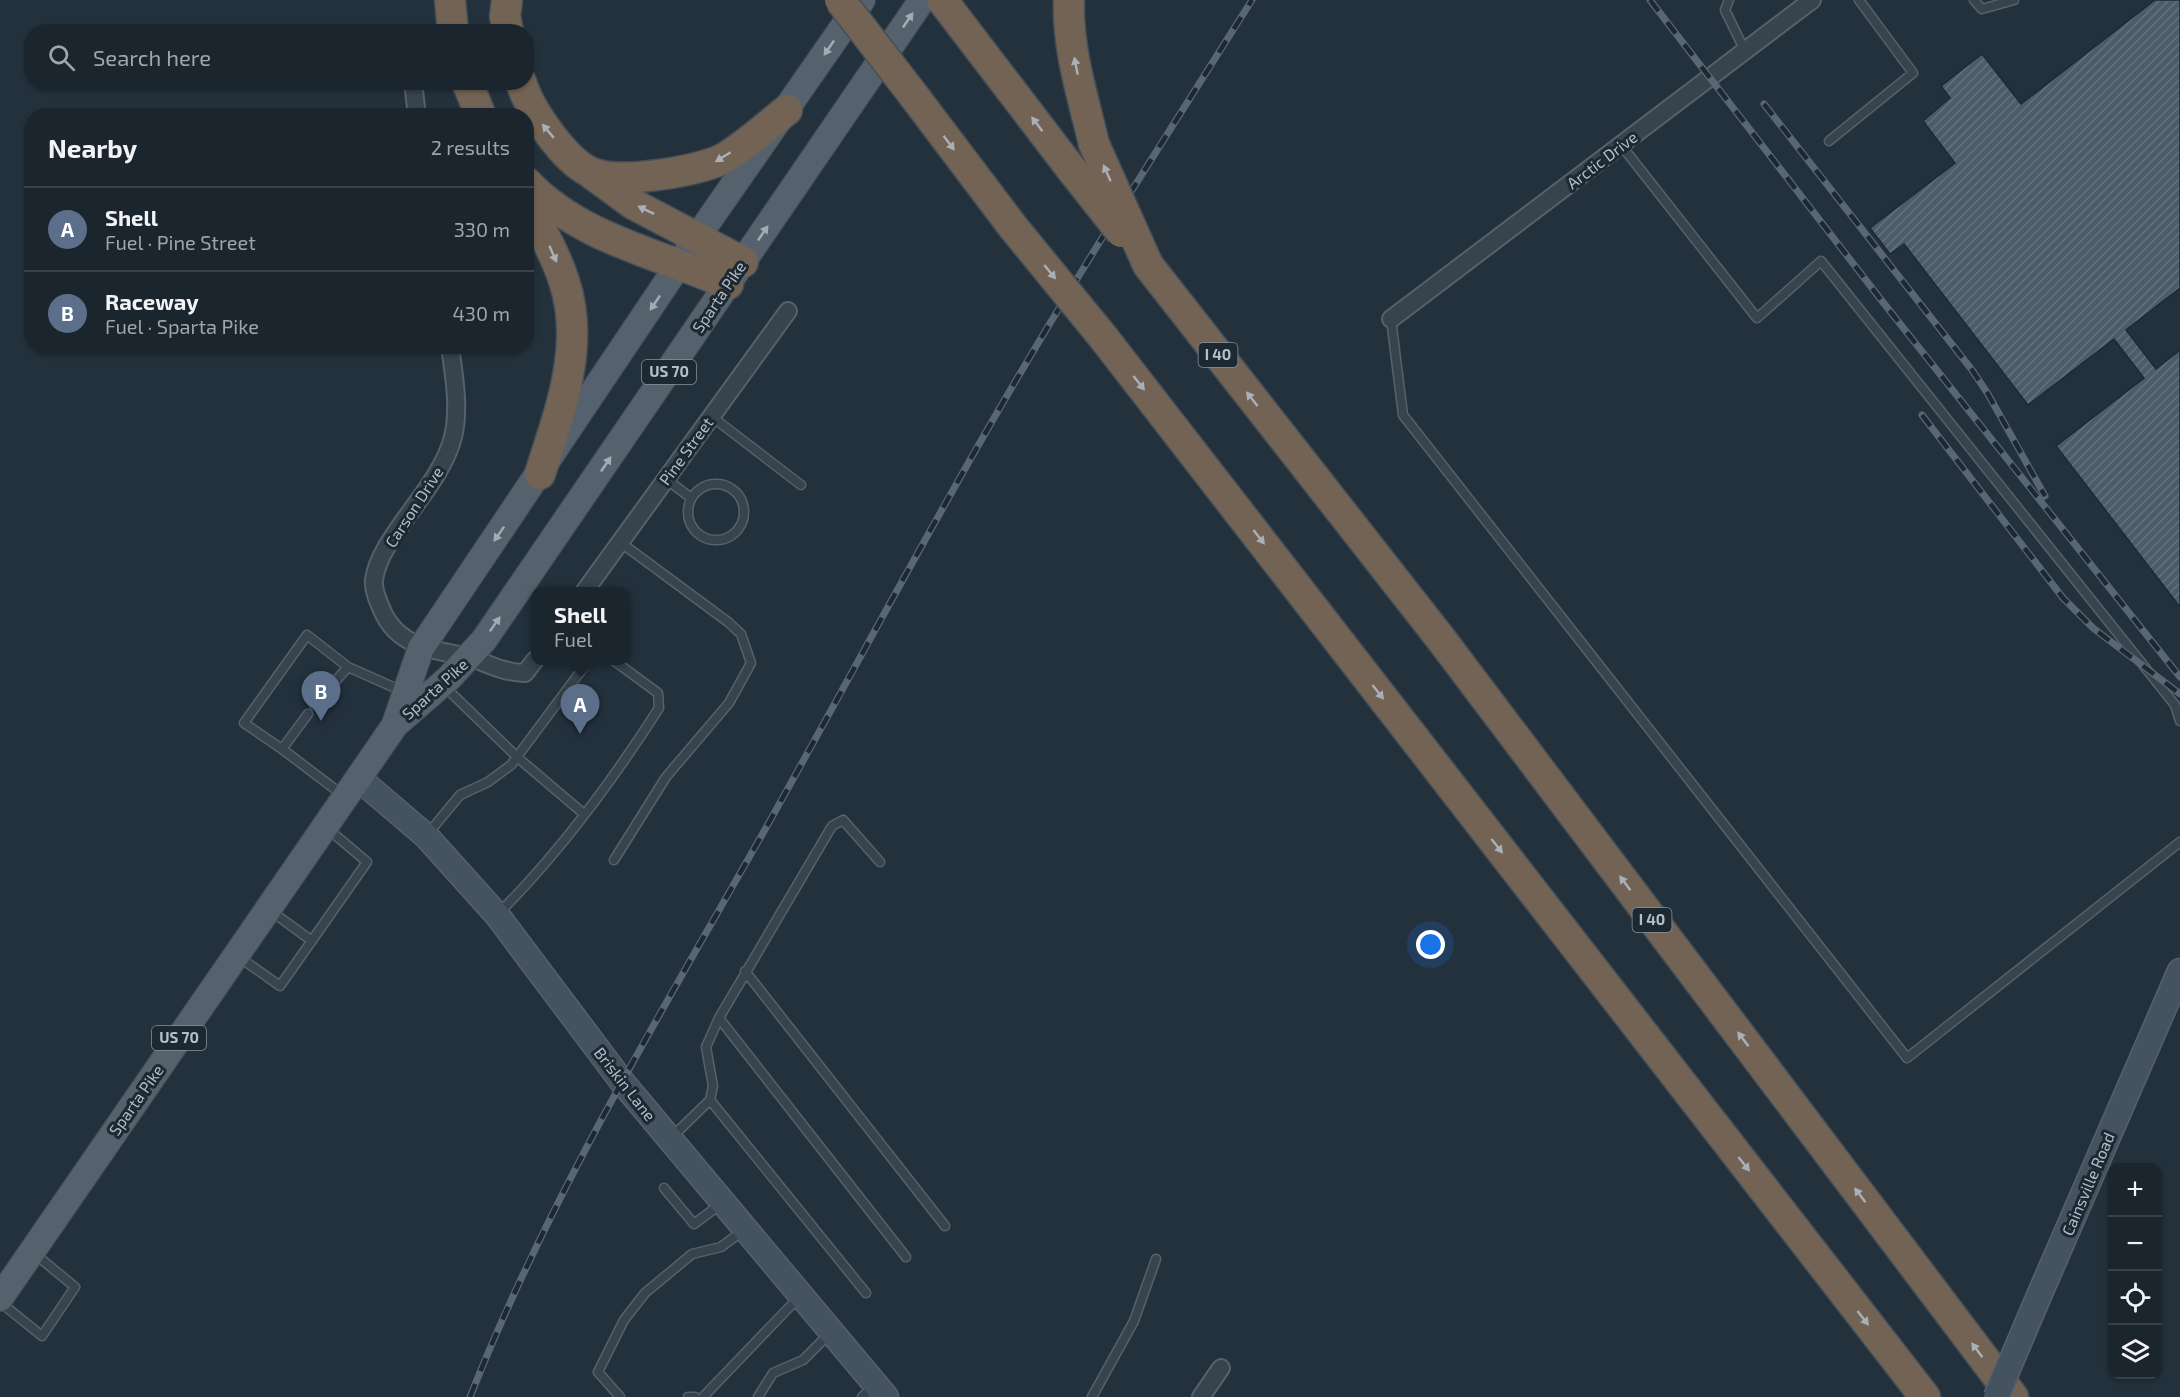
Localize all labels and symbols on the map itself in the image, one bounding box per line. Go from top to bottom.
one-way arrow [902,12,913,28]
one-way arrow [823,40,835,56]
one-way arrow [1071,57,1080,76]
one-way arrow [1031,116,1043,131]
one-way arrow [542,124,555,139]
street label: Arctic Drive [1563,127,1641,192]
one-way arrow [943,135,955,150]
one-way arrow [714,151,731,162]
one-way arrow [1102,164,1112,182]
one-way arrow [637,205,654,215]
one-way arrow [757,225,768,241]
one-way arrow [548,246,558,264]
street label: Sparta Pike [688,257,749,336]
one-way arrow [1044,264,1057,280]
one-way arrow [650,295,661,311]
road number: I 40 [1198,343,1238,367]
road number: US 70 [642,360,696,384]
one-way arrow [1133,375,1145,391]
one-way arrow [1246,391,1259,407]
street label: Pine Street [655,413,717,488]
one-way arrow [600,456,611,472]
street label: Carson Drive [380,463,447,551]
one-way arrow [493,525,505,541]
one-way arrow [1252,530,1264,545]
one-way arrow [489,617,501,633]
street label: Sparta Pike [398,654,471,723]
pin: B [302,672,340,721]
one-way arrow [1372,683,1384,699]
pin: A [560,684,600,734]
one-way arrow [1491,838,1503,853]
one-way arrow [1619,876,1631,892]
road number: I 40 [1632,908,1672,932]
your location [1416,930,1445,959]
road number: US 70 [152,1026,206,1050]
one-way arrow [1736,1031,1749,1047]
street label: Briskin Lane [591,1043,660,1124]
street label: Sparta Pike [104,1061,167,1139]
street label: Cainsville Road [2057,1129,2118,1238]
one-way arrow [1737,1156,1749,1171]
one-way arrow [1854,1187,1866,1203]
one-way arrow [1857,1310,1869,1325]
one-way arrow [1972,1343,1984,1358]

